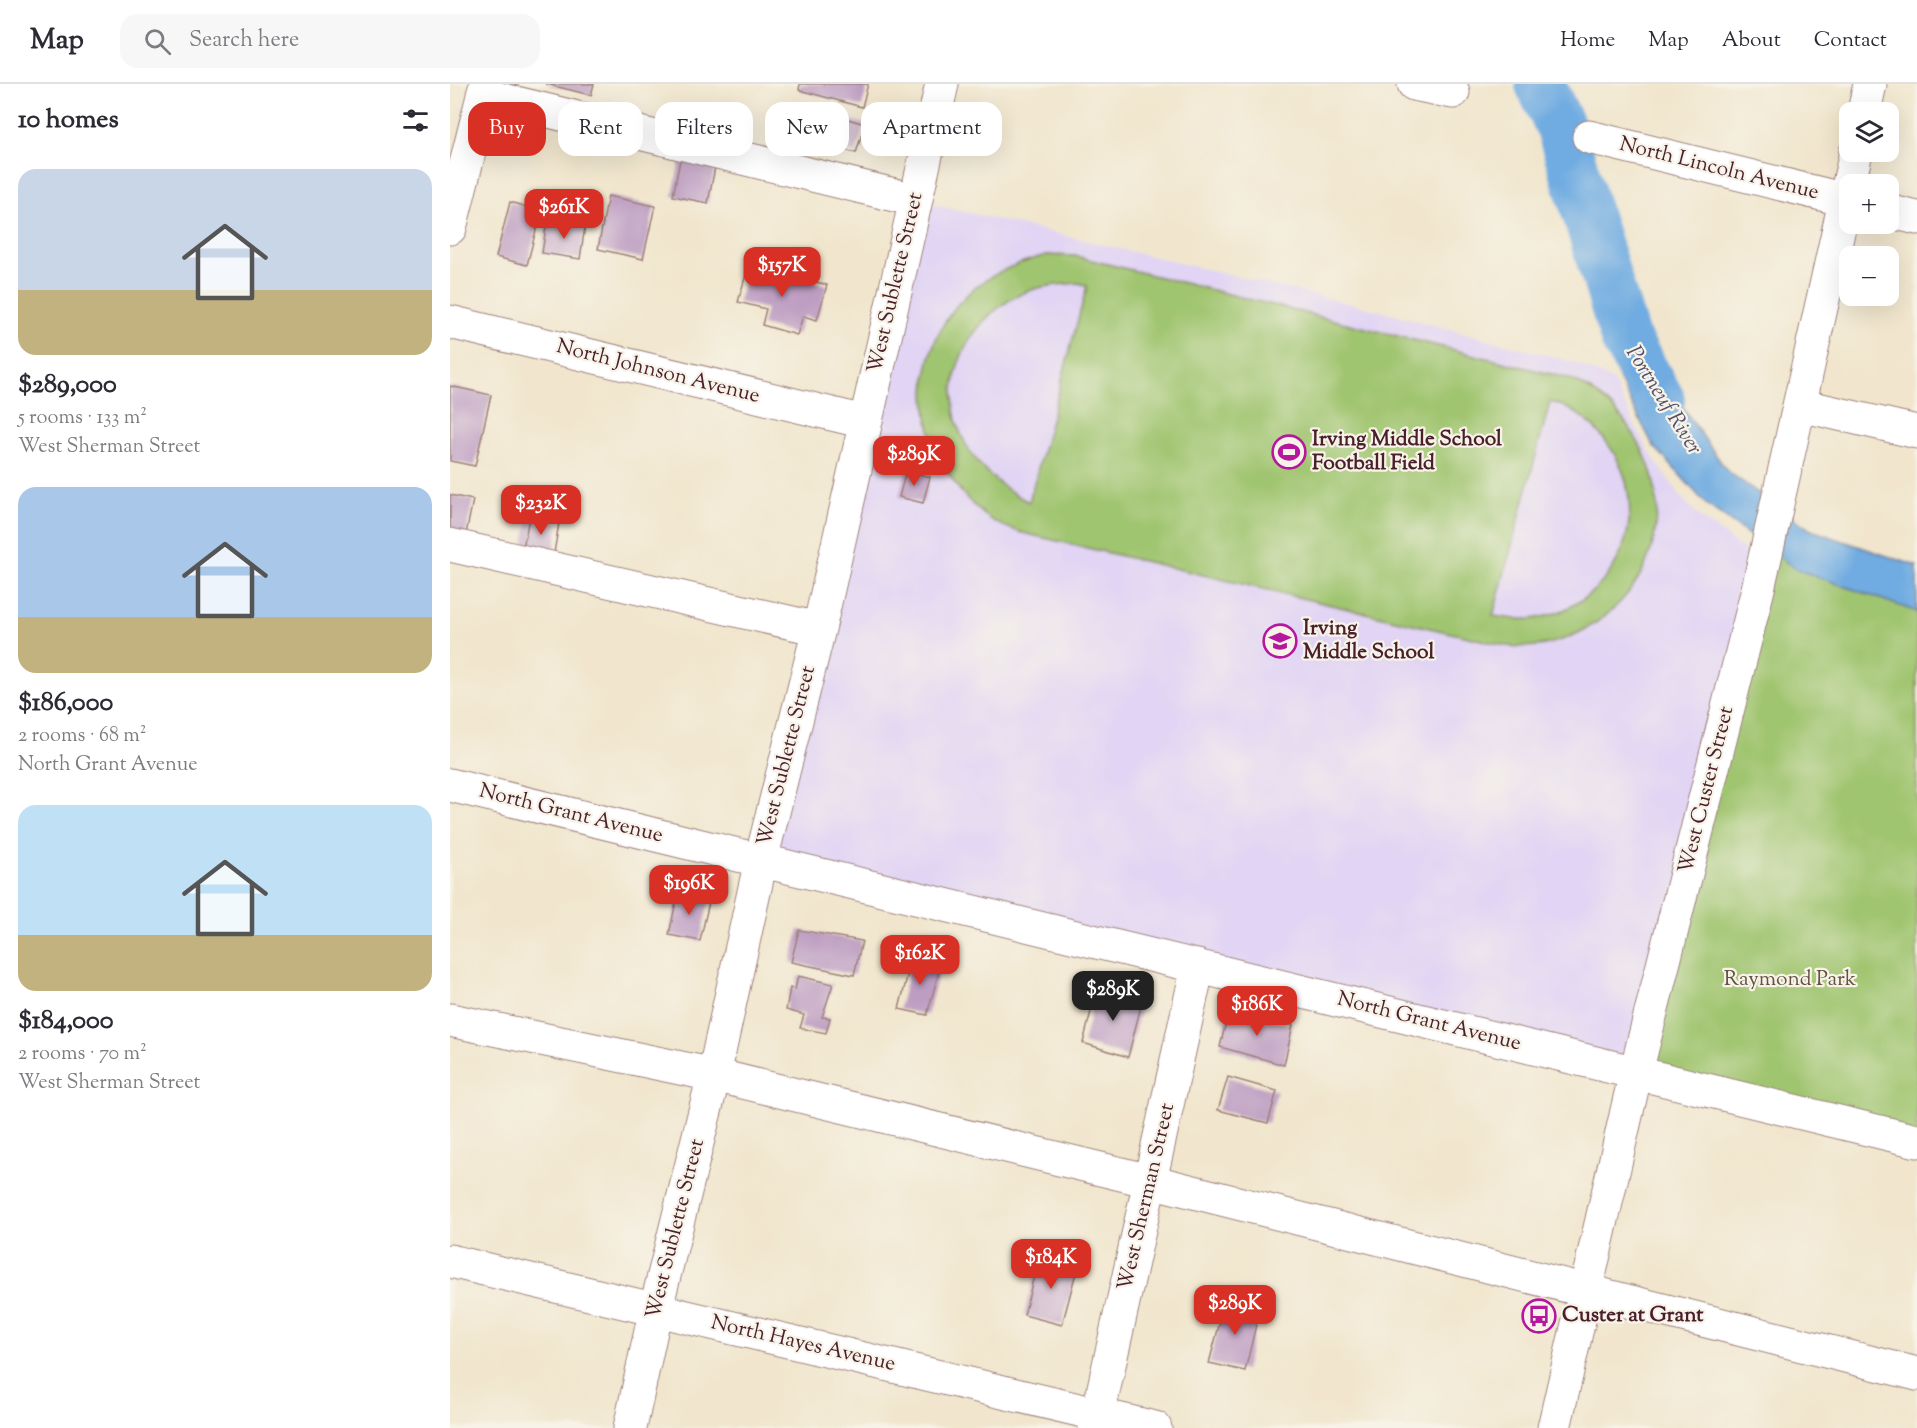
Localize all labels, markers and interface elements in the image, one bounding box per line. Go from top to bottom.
search box [120,14,540,68]
text: Map [30,21,84,61]
icon: search [141,25,174,58]
text: Search here [189,25,299,57]
text: Home [1560,26,1615,56]
text: Map [1648,26,1689,56]
text: About [1722,26,1781,56]
text: Contact [1814,26,1887,56]
text: 10 homes [18,102,119,139]
chip: Buy [468,102,546,156]
chip: Rent [558,102,643,156]
chip: Filters [655,102,753,156]
chip: New [765,102,849,156]
chip: Apartment [861,102,1002,156]
map controls [1839,102,1899,306]
button: layers [1839,102,1899,162]
icon: filters [399,104,432,137]
street label: North Lincoln Avenue [1616,130,1822,208]
button: + [1839,174,1899,234]
pin: $261K [522,189,606,240]
street label: West Sublette Street [861,190,931,376]
text: $261K [538,194,590,223]
icon: home [171,208,279,316]
button: − [1839,246,1899,306]
pin: $157K [740,247,824,298]
text: $157K [758,252,806,281]
street label: North Johnson Avenue [553,332,763,412]
water label: Portneuf River [1617,340,1709,462]
text: $289,000 [18,367,117,404]
text: 5 rooms · 133 m² [18,404,147,433]
place label: Irving Middle School Football Field [1312,425,1502,479]
text: West Sherman Street [18,433,200,462]
sports icon: Irving Middle School Football Field [1271,434,1307,470]
pin: $289K [872,436,956,487]
text: $289K [887,441,941,470]
pin: $232K [499,485,583,536]
text: $232K [515,490,567,519]
icon: home [171,526,279,634]
place label: Irving Middle School [1303,614,1434,668]
school or university icon: Irving Middle School [1262,623,1298,659]
street label: West Sublette Street [750,663,824,849]
text: $186,000 [18,685,113,722]
street label: West Custer Street [1672,703,1742,877]
text: 2 rooms · 68 m² [18,722,146,751]
text: North Grant Avenue [18,751,198,780]
street label: North Grant Avenue [476,777,666,851]
icon: home [171,844,279,952]
pin: $196K [647,865,731,916]
text: $196K [663,870,715,899]
pin: $162K [878,935,962,986]
text: $162K [894,940,946,969]
park label: Raymond Park [1724,965,1857,995]
pin: $289K [1071,971,1155,1022]
text: $289K [1086,976,1140,1005]
street label: North Grant Avenue [1334,985,1524,1059]
pin: $186K [1215,986,1299,1037]
text: $186K [1231,991,1283,1020]
text: $184,000 [18,1003,114,1040]
text: 2 rooms · 70 m² [18,1040,147,1069]
text: West Sherman Street [18,1069,200,1098]
street label: West Sherman Street [1111,1100,1183,1294]
street label: West Sublette Street [639,1136,713,1322]
pin: $184K [1009,1239,1093,1290]
text: $184K [1025,1244,1077,1273]
pin: $289K [1193,1285,1277,1336]
text: $289K [1208,1290,1262,1319]
bus stop icon: Custer at Grant [1521,1298,1557,1334]
place label: Custer at Grant [1562,1301,1704,1331]
street label: North Hayes Avenue [708,1308,898,1380]

